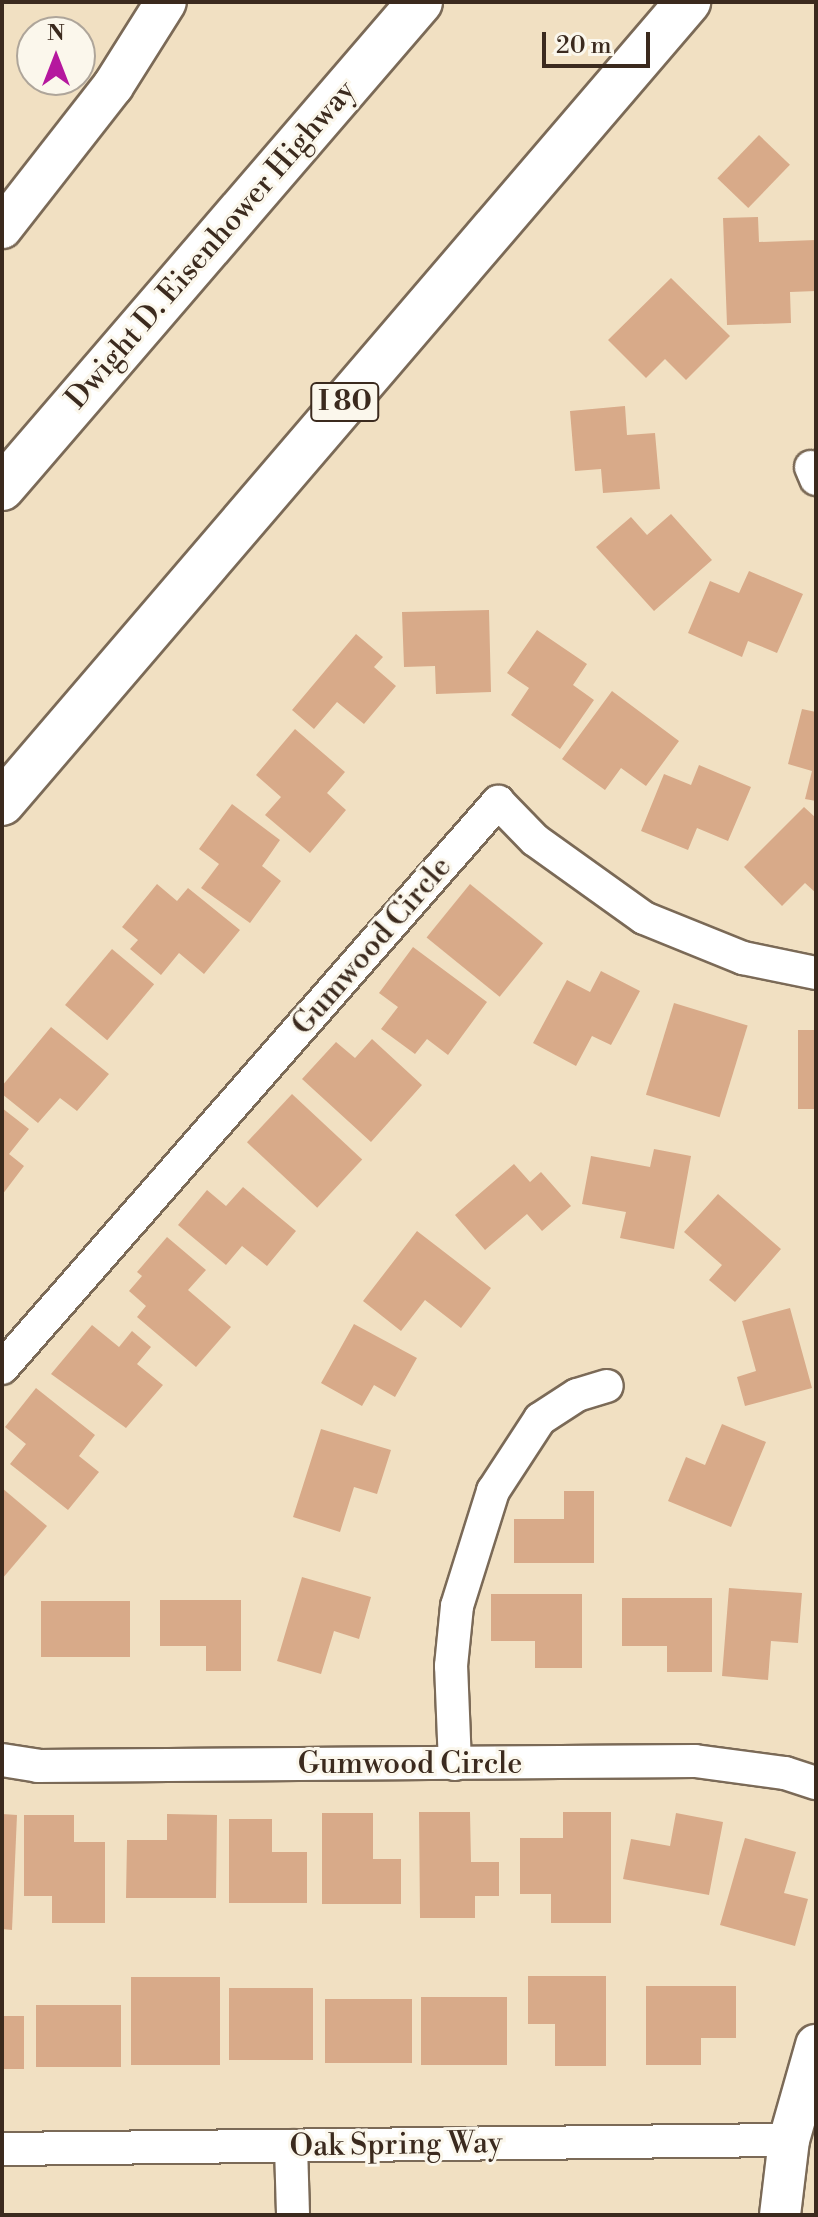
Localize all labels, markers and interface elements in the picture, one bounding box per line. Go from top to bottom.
north arrow [16,16,96,96]
scale bar [546,16,654,66]
text: N [47,20,65,47]
text: 20 m [556,31,612,61]
street label: Dwight D. Eisenhower Highway [59,73,363,417]
road number: I 80 [309,378,381,426]
street label: Gumwood Circle [285,849,459,1043]
street label: Gumwood Circle [298,1746,522,1782]
street label: Oak Spring Way [289,2125,503,2165]

